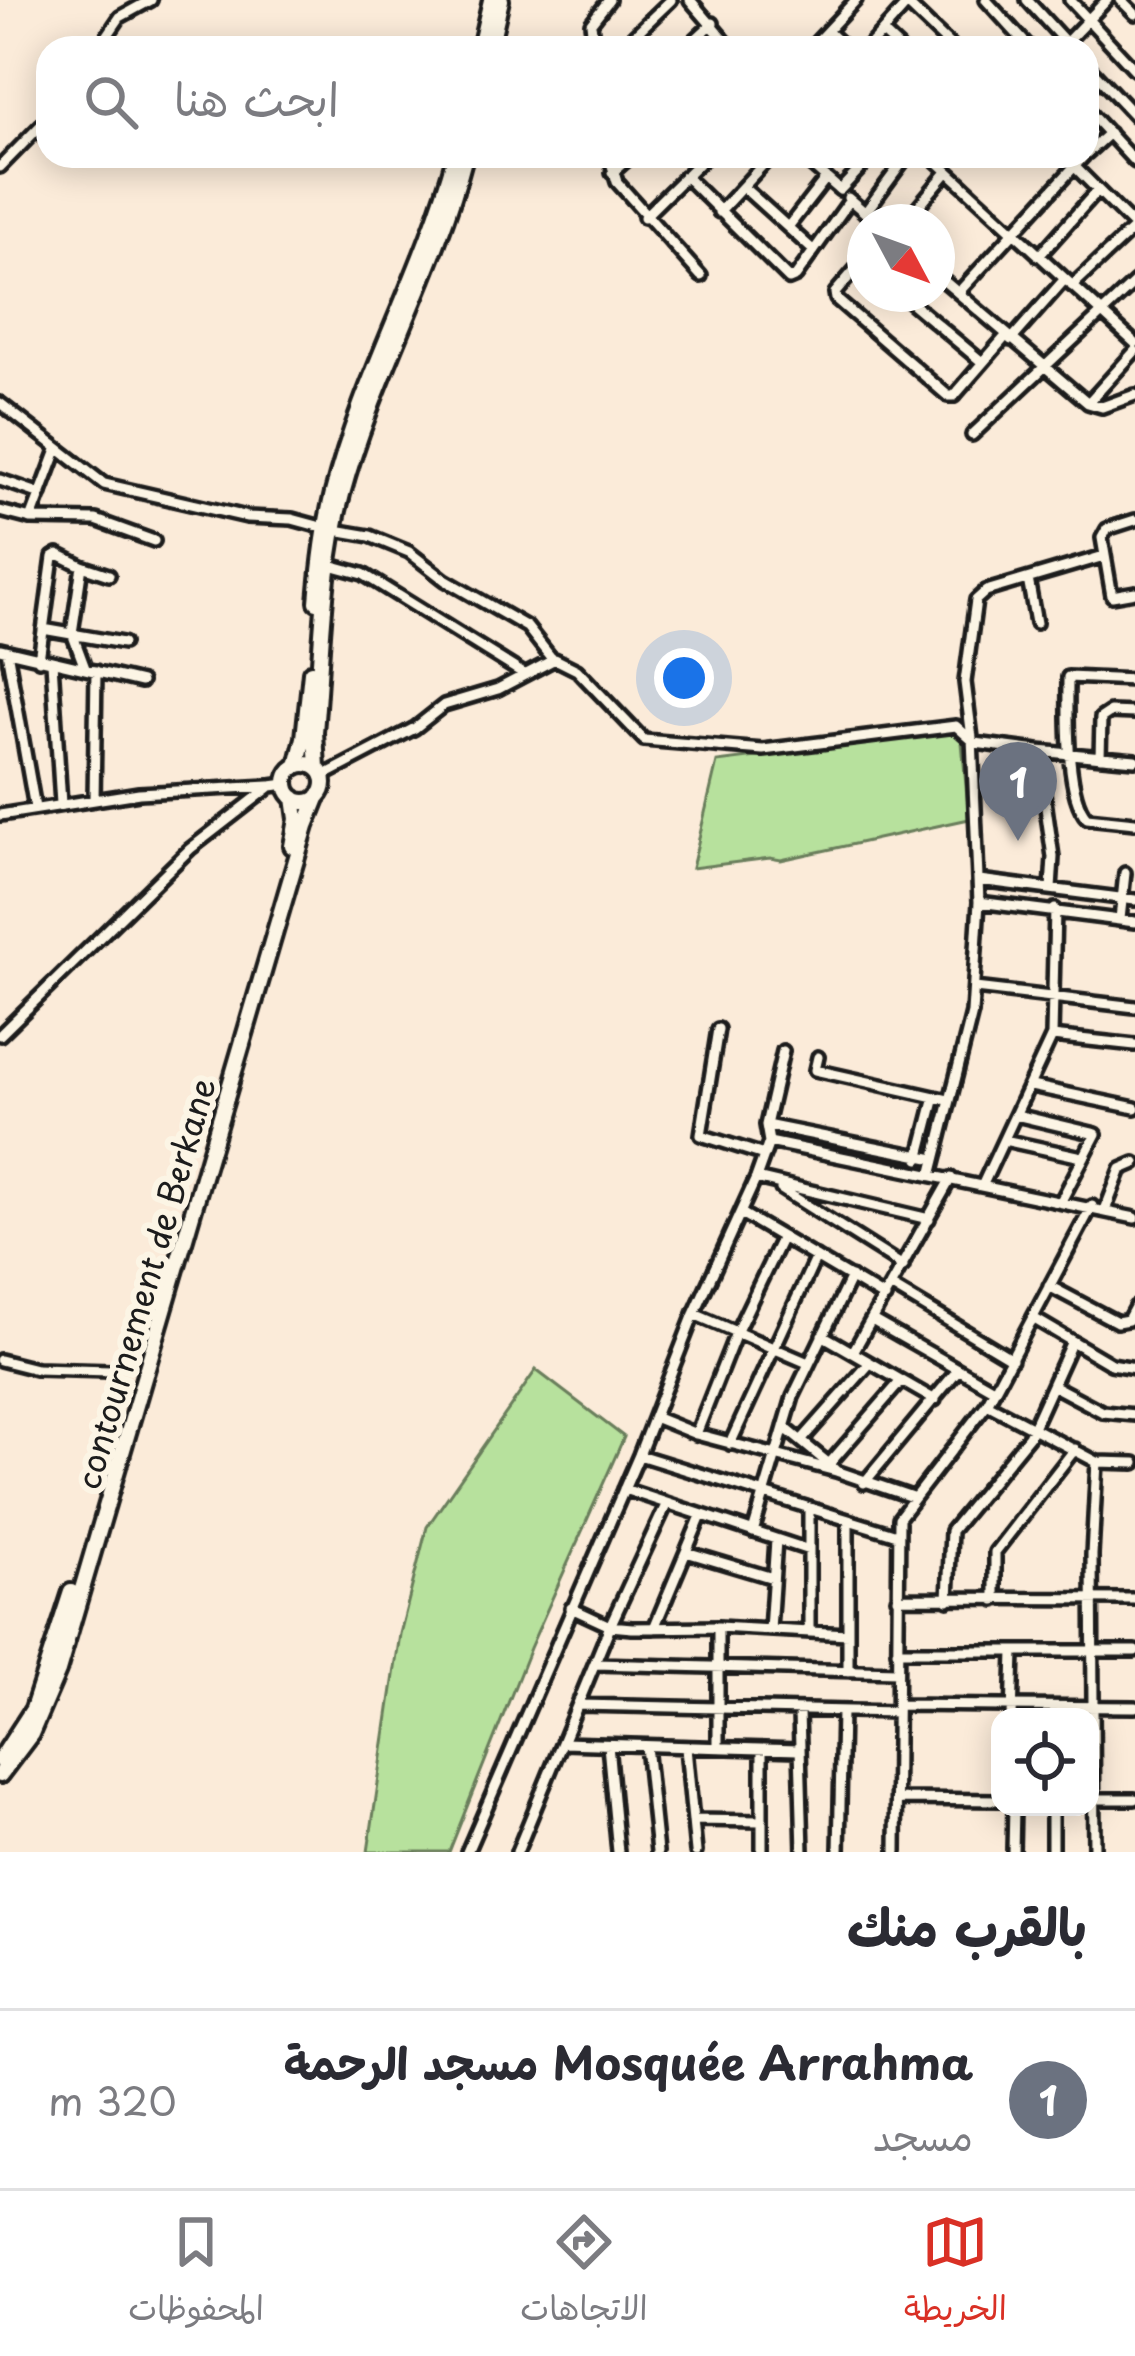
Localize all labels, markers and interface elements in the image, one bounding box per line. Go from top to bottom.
search box [36,36,1099,168]
text: ابحث هنا [174,63,339,131]
icon: search [78,69,144,135]
north arrow [847,204,955,312]
your location [654,648,714,708]
pin: 1 [979,742,1057,841]
street label: contournement de Berkane [61,1071,227,1495]
map controls [991,1708,1099,1816]
button: locate [991,1708,1099,1816]
text: بالقرب منك [847,1886,1087,1963]
text: Mosquée Arrahma مسجد الرحمة [284,2027,973,2095]
text: 320 m [48,2070,177,2129]
text: 1 [1039,2070,1057,2129]
text: مسجد [873,2105,973,2164]
tab: المحفوظات [128,2209,264,2338]
tab: الاتجاهات [520,2209,648,2338]
tab: الخريطة [904,2209,1007,2338]

